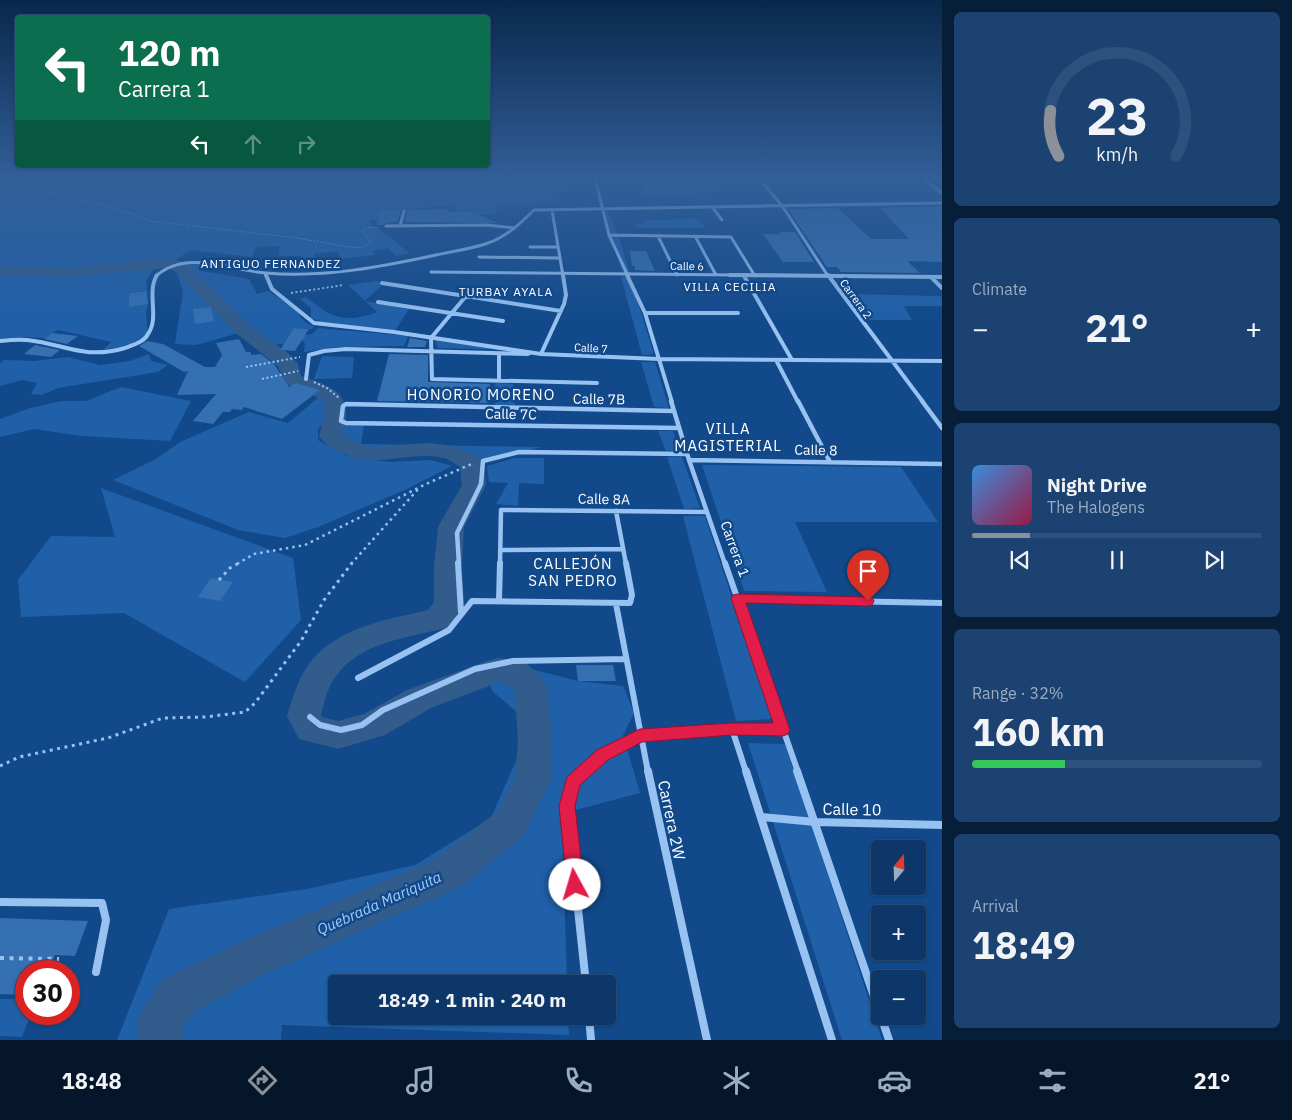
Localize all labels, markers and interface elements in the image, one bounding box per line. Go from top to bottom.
text: 120 m [118,30,221,76]
icon: left [35,35,100,100]
text: Carrera 1 [118,74,210,103]
text: 23 [1086,82,1148,149]
icon: left [186,130,214,158]
icon: ahead [239,130,267,158]
icon: right [292,130,320,158]
text: km/h [1096,143,1138,166]
district label: ANTIGUO FERNANDEZ [201,256,341,271]
street label: Calle 6 [670,259,704,273]
street label: Carrera 2 [837,276,875,322]
district label: VILLA CECILIA [683,279,777,294]
text: Climate [972,279,1027,299]
district label: TURBAY AYALA [459,284,553,299]
text: 21° [1085,303,1149,352]
text: − [972,310,989,347]
text: + [1245,310,1262,347]
street label: Calle 7 [574,340,608,356]
district label: HONORIO MORENO [407,385,555,404]
street label: Calle 7B [573,390,625,408]
street label: Calle 7C [485,405,537,423]
district label: VILLA MAGISTERIAL [674,419,782,455]
street label: Calle 8 [794,441,838,459]
text: Night Drive [1047,473,1147,497]
street label: Calle 8A [578,490,630,508]
text: The Halogens [1047,497,1145,517]
street label: Carrera 1 [717,519,753,579]
icon: previous [1006,546,1034,574]
icon: pause [1103,546,1131,574]
icon: next [1200,546,1228,574]
pin [847,550,889,601]
district label: CALLEJÓN SAN PEDRO [528,554,618,590]
icon: arrive [854,557,882,585]
text: Range · 32% [972,683,1064,703]
text: 160 km [972,707,1105,756]
street label: Carrera 2W [654,778,690,862]
street label: Calle 10 [822,798,882,820]
north arrow [871,840,926,895]
map controls [871,840,926,1025]
position arrow [548,858,600,910]
water label: Quebrada Mariquita [314,867,444,939]
text: Arrival [972,896,1019,916]
button: + [871,905,926,960]
text: 18:49 [972,920,1076,969]
speed limit sign: 30 [15,960,80,1025]
button: − [871,970,926,1025]
text: 18:49 · 1 min · 240 m [378,988,566,1012]
icon: directions [245,1063,280,1098]
icon: music [403,1063,438,1098]
icon: phone [561,1063,596,1098]
icon: climate [719,1063,754,1098]
icon: car [877,1063,912,1098]
icon: filters [1035,1063,1070,1098]
text: 18:48 [62,1066,122,1095]
text: 21° [1194,1066,1230,1095]

